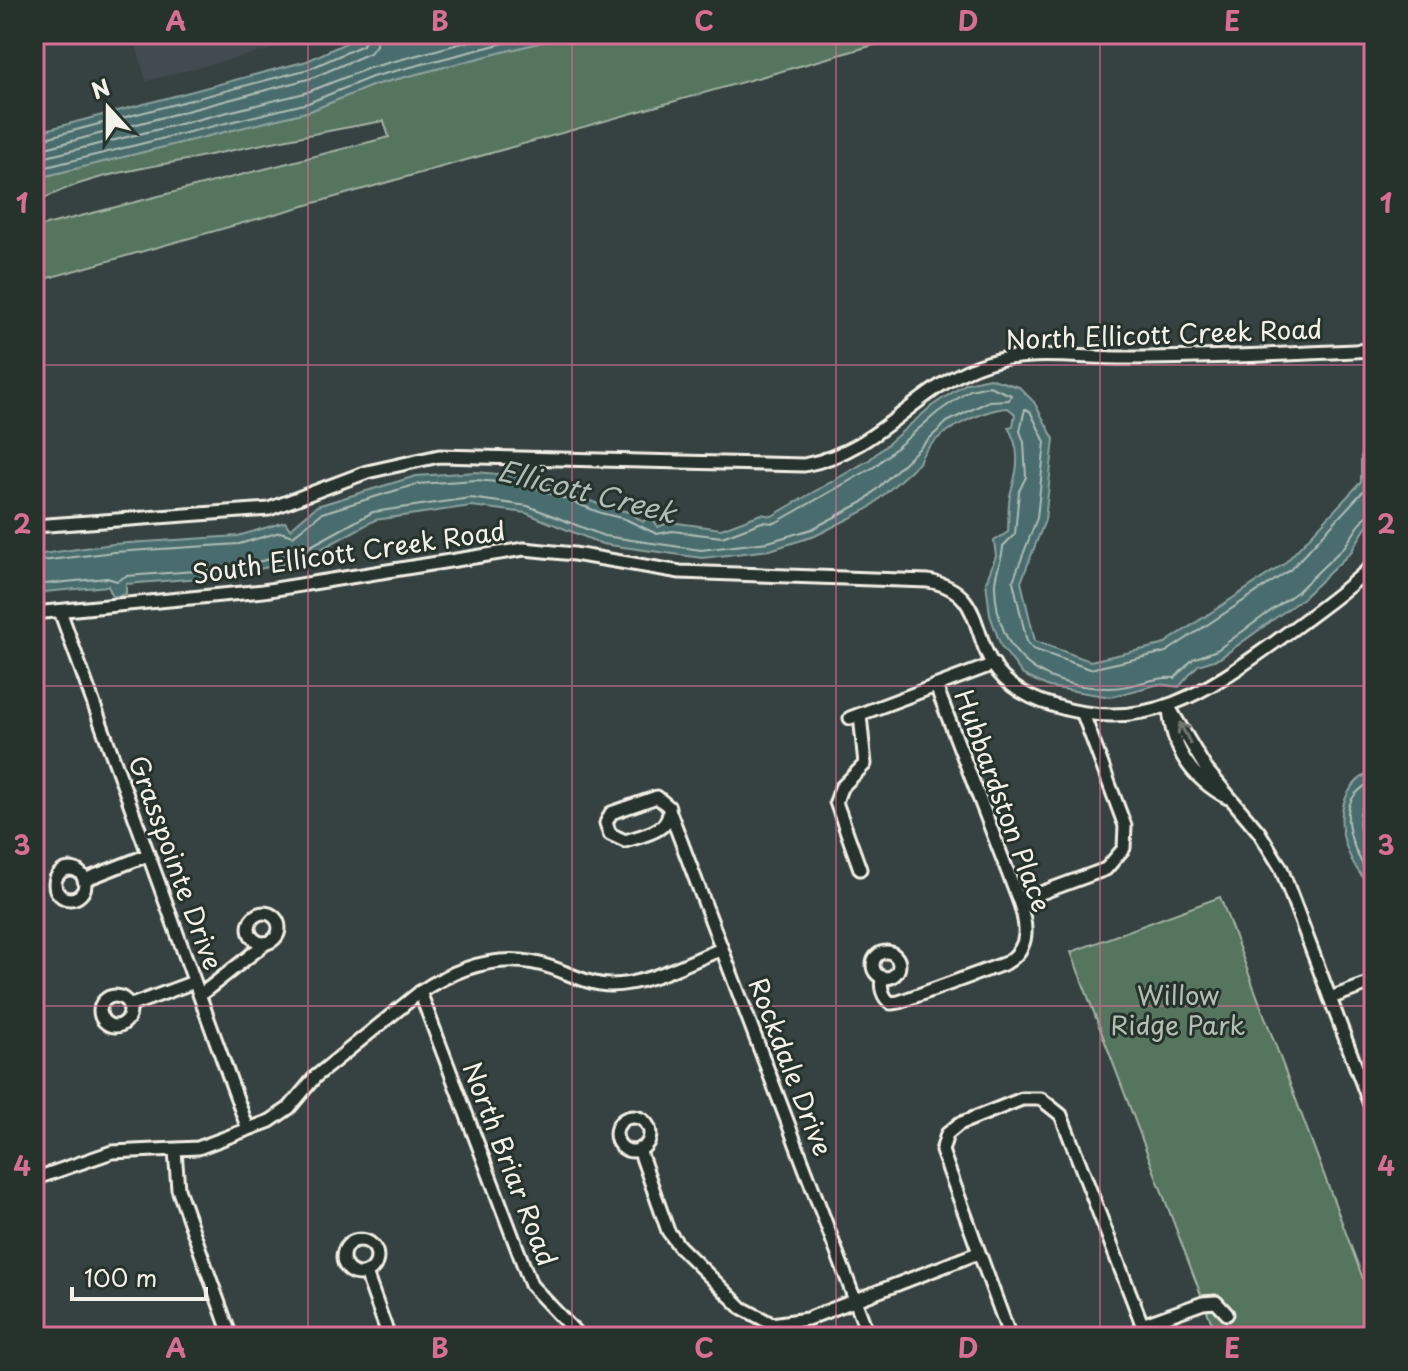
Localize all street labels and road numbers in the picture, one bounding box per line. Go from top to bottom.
street label: North Ellicott Creek Road [1005,308,1323,359]
street label: South Ellicott Creek Road [190,510,508,593]
street label: Hubbardston Place [945,684,1062,917]
street label: Grasspointe Drive [119,750,233,975]
street label: Rockdale Drive [739,972,843,1161]
street label: North Briar Road [453,1056,567,1271]

